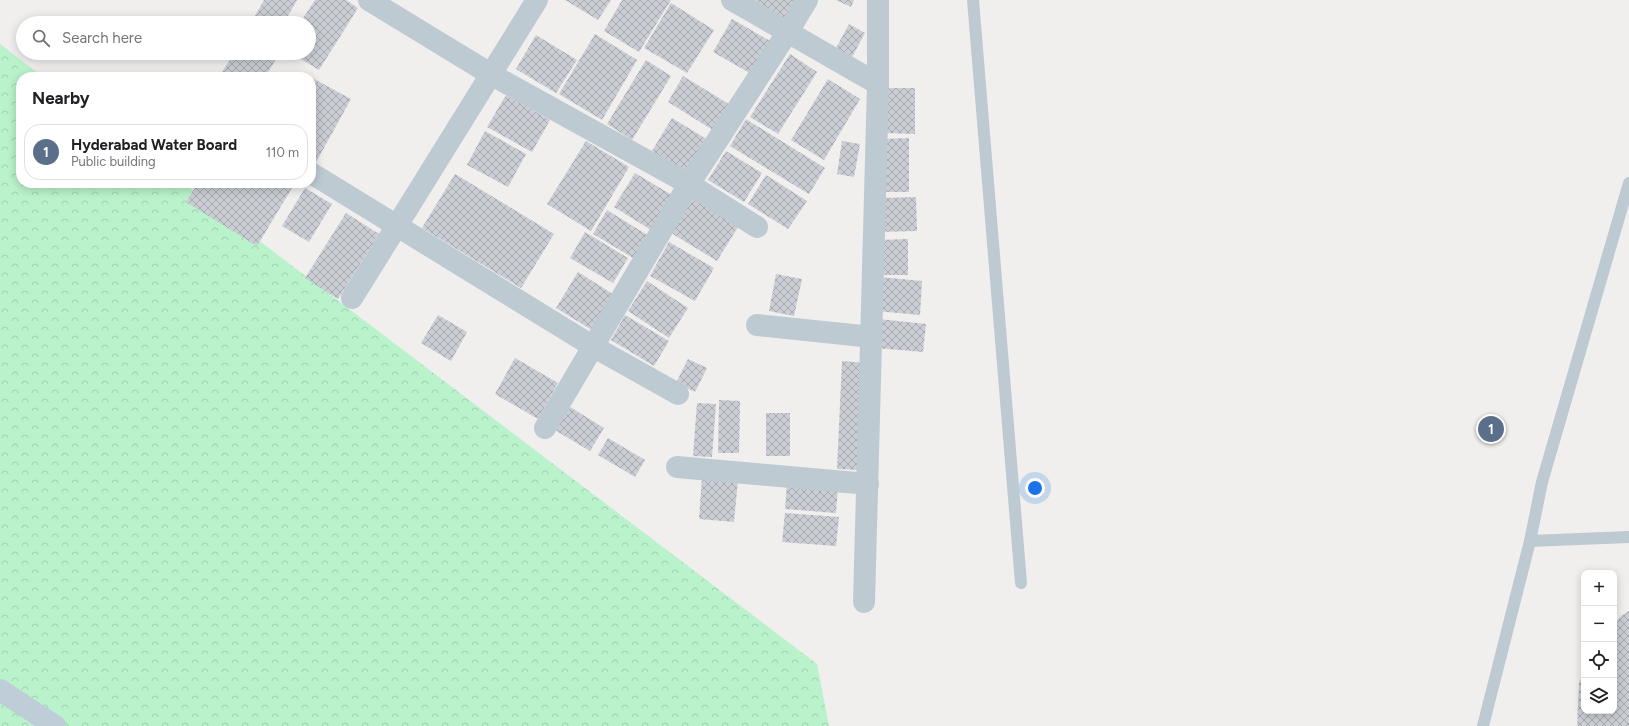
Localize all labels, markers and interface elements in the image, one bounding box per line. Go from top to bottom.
search box [16,16,316,60]
icon: search [30,27,52,49]
text: Search here [62,29,142,47]
text: Nearby [32,88,90,108]
text: Hyderabad Water Board [71,136,237,154]
text: 1 [43,145,49,160]
text: 110 m [266,145,299,160]
text: Public building [71,154,156,169]
pin: 1 [1478,414,1504,444]
your location [1025,478,1045,498]
map controls [1581,570,1617,714]
button: + [1581,570,1617,606]
button: − [1581,606,1617,642]
button: locate [1581,642,1617,678]
button: layers [1581,678,1617,714]

